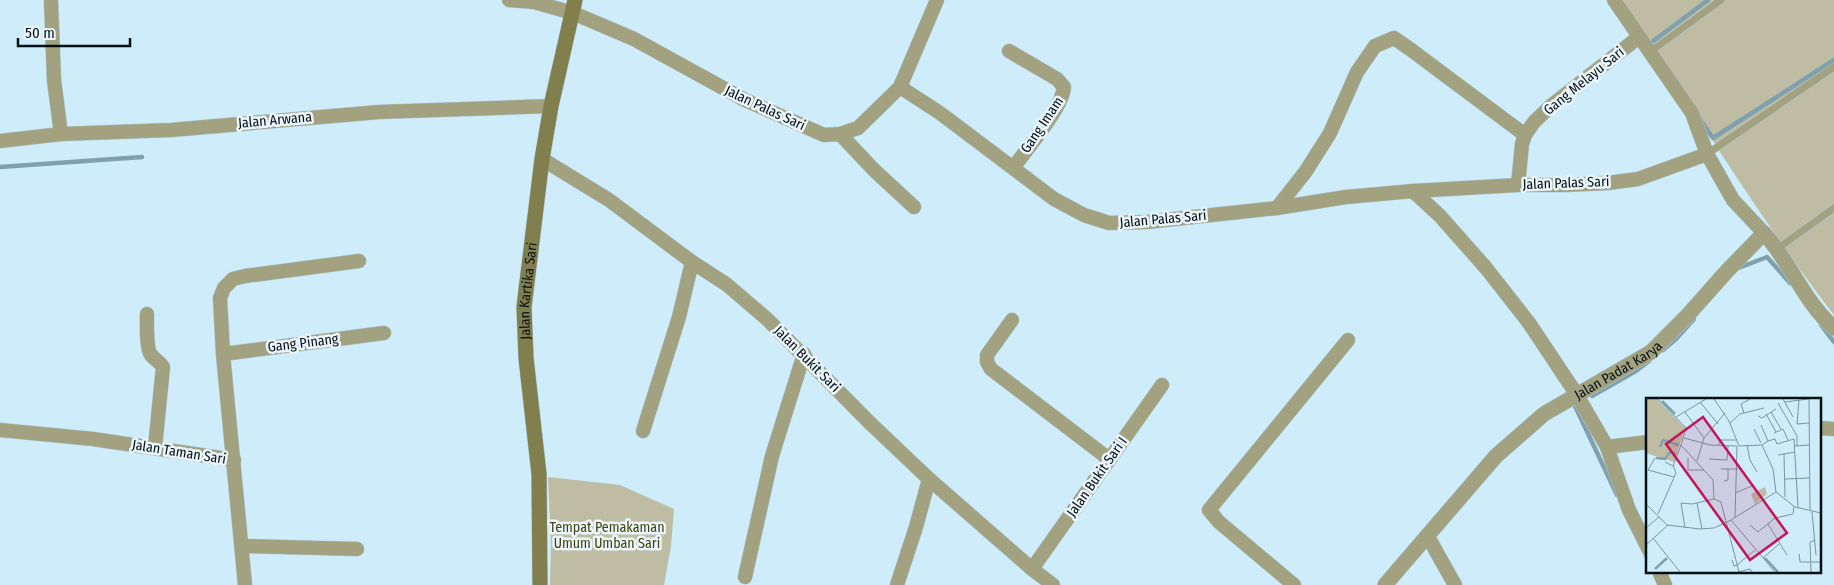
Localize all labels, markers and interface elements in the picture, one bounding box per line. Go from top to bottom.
scale bar [18,15,130,47]
text: 50 m [25,24,55,42]
street label: Gang Melayu Sari [1540,43,1628,119]
street label: Jalan Palas Sari [722,82,808,134]
street label: Gang Imam [1017,94,1067,156]
street label: Jalan Arwana [237,108,313,132]
street label: Jalan Palas Sari [1522,173,1610,193]
street label: Jalan Palas Sari [1119,207,1207,231]
street label: Jalan Kartika Sari [515,241,540,340]
street label: Jalan Bukit Sari [770,322,844,396]
street label: Gang Pinang [267,330,340,356]
street label: Jalan Padat Karya [1571,337,1666,403]
inset map [1646,398,1822,572]
street label: Jalan Bukit Sari I [1063,434,1131,520]
street label: Jalan Taman Sari [131,436,227,468]
park label: Tempat Pemakaman Umum Umban Sari [549,519,665,552]

